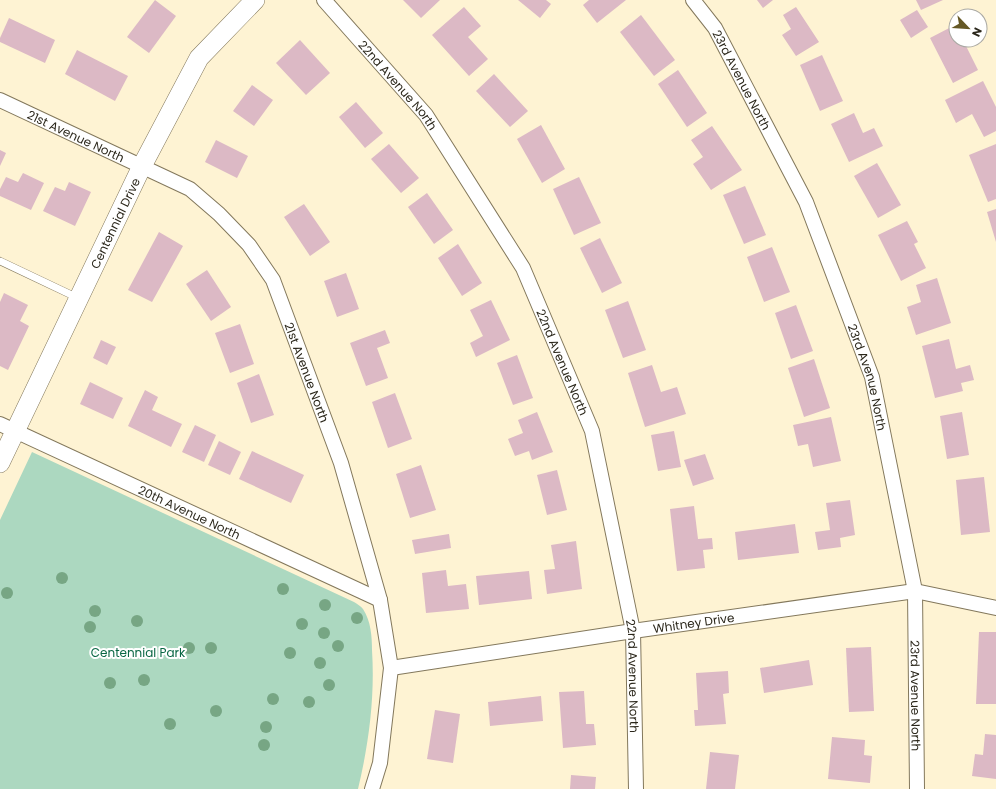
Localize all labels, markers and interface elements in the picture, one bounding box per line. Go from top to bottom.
north arrow [948,8,988,48]
text: N [968,25,986,39]
street label: 23rd Avenue North [709,27,775,133]
street label: 22nd Avenue North [355,36,442,133]
street label: 21st Avenue North [25,106,127,166]
street label: Centennial Drive [86,175,144,271]
street label: 22nd Avenue North [533,306,593,418]
street label: 21st Avenue North [281,320,334,425]
street label: 23rd Avenue North [844,321,891,432]
street label: 20th Avenue North [136,481,243,543]
street label: Whitney Drive [652,608,735,637]
street label: 22nd Avenue North [622,618,643,733]
street label: 23rd Avenue North [907,640,925,751]
park label: Centennial Park [91,644,186,661]

